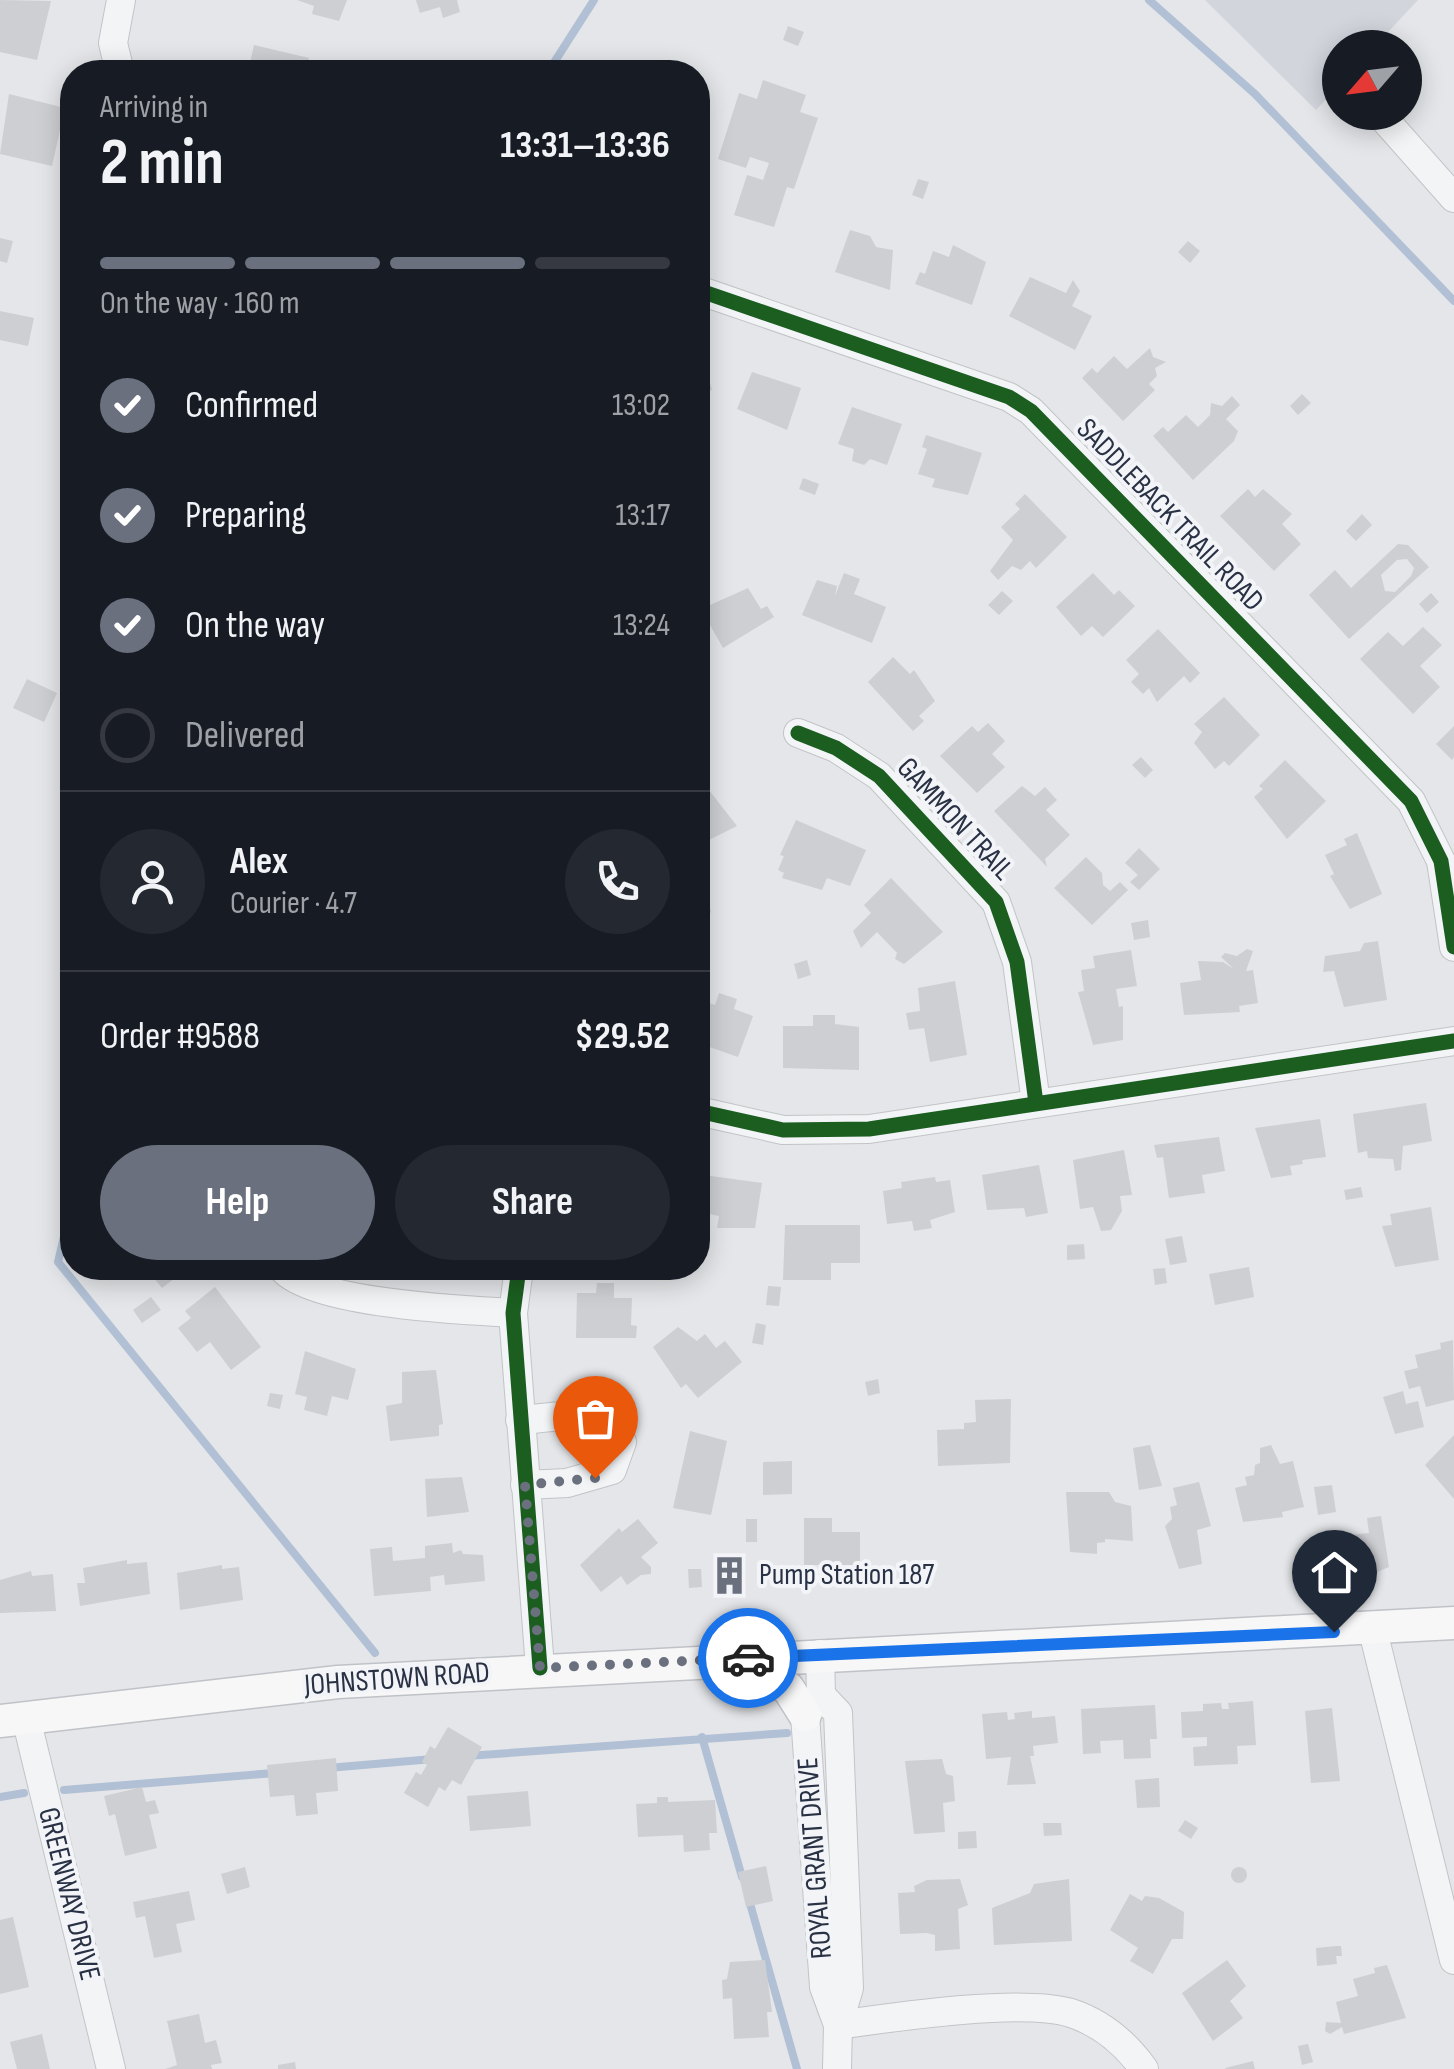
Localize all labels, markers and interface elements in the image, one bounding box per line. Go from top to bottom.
north arrow [1322,30,1422,130]
map controls [1322,30,1422,130]
text: Arriving in [100,88,208,127]
text: 13:31–13:36 [500,123,670,168]
text: 2 min [100,125,224,203]
text: On the way · 160 m [100,284,299,323]
icon: check [100,378,155,433]
text: Confirmed [185,383,318,428]
text: 13:02 [612,386,670,425]
street label: SADDLEBACK TRAIL ROAD [1069,411,1271,619]
icon: check [100,488,155,543]
text: Preparing [185,493,306,538]
text: 13:17 [615,496,670,535]
icon: check [100,598,155,653]
text: On the way [185,603,325,648]
text: 13:24 [613,606,670,645]
text: Delivered [185,713,305,758]
street label: GAMMON TRAIL [889,750,1021,888]
button: person [100,829,205,934]
button: phone [565,829,670,934]
text: Alex [230,839,288,884]
text: Courier · 4.7 [230,884,357,923]
text: Order #9588 [100,1014,260,1059]
text: $29.52 [575,1014,670,1059]
button: Help [100,1145,375,1260]
button: Share [395,1145,670,1260]
pin [553,1376,638,1479]
icon: bag [568,1391,623,1446]
pin [1292,1530,1377,1633]
icon: home [1307,1545,1362,1600]
building icon: Pump Station 187 [708,1554,750,1596]
place label: Pump Station 187 [759,1557,934,1593]
courier [698,1608,798,1708]
icon: car [721,1631,776,1686]
street label: JOHNSTOWN ROAD [302,1655,491,1704]
street label: ROYAL GRANT DRIVE [790,1756,840,1960]
street label: GREENWAY DRIVE [30,1804,108,1984]

